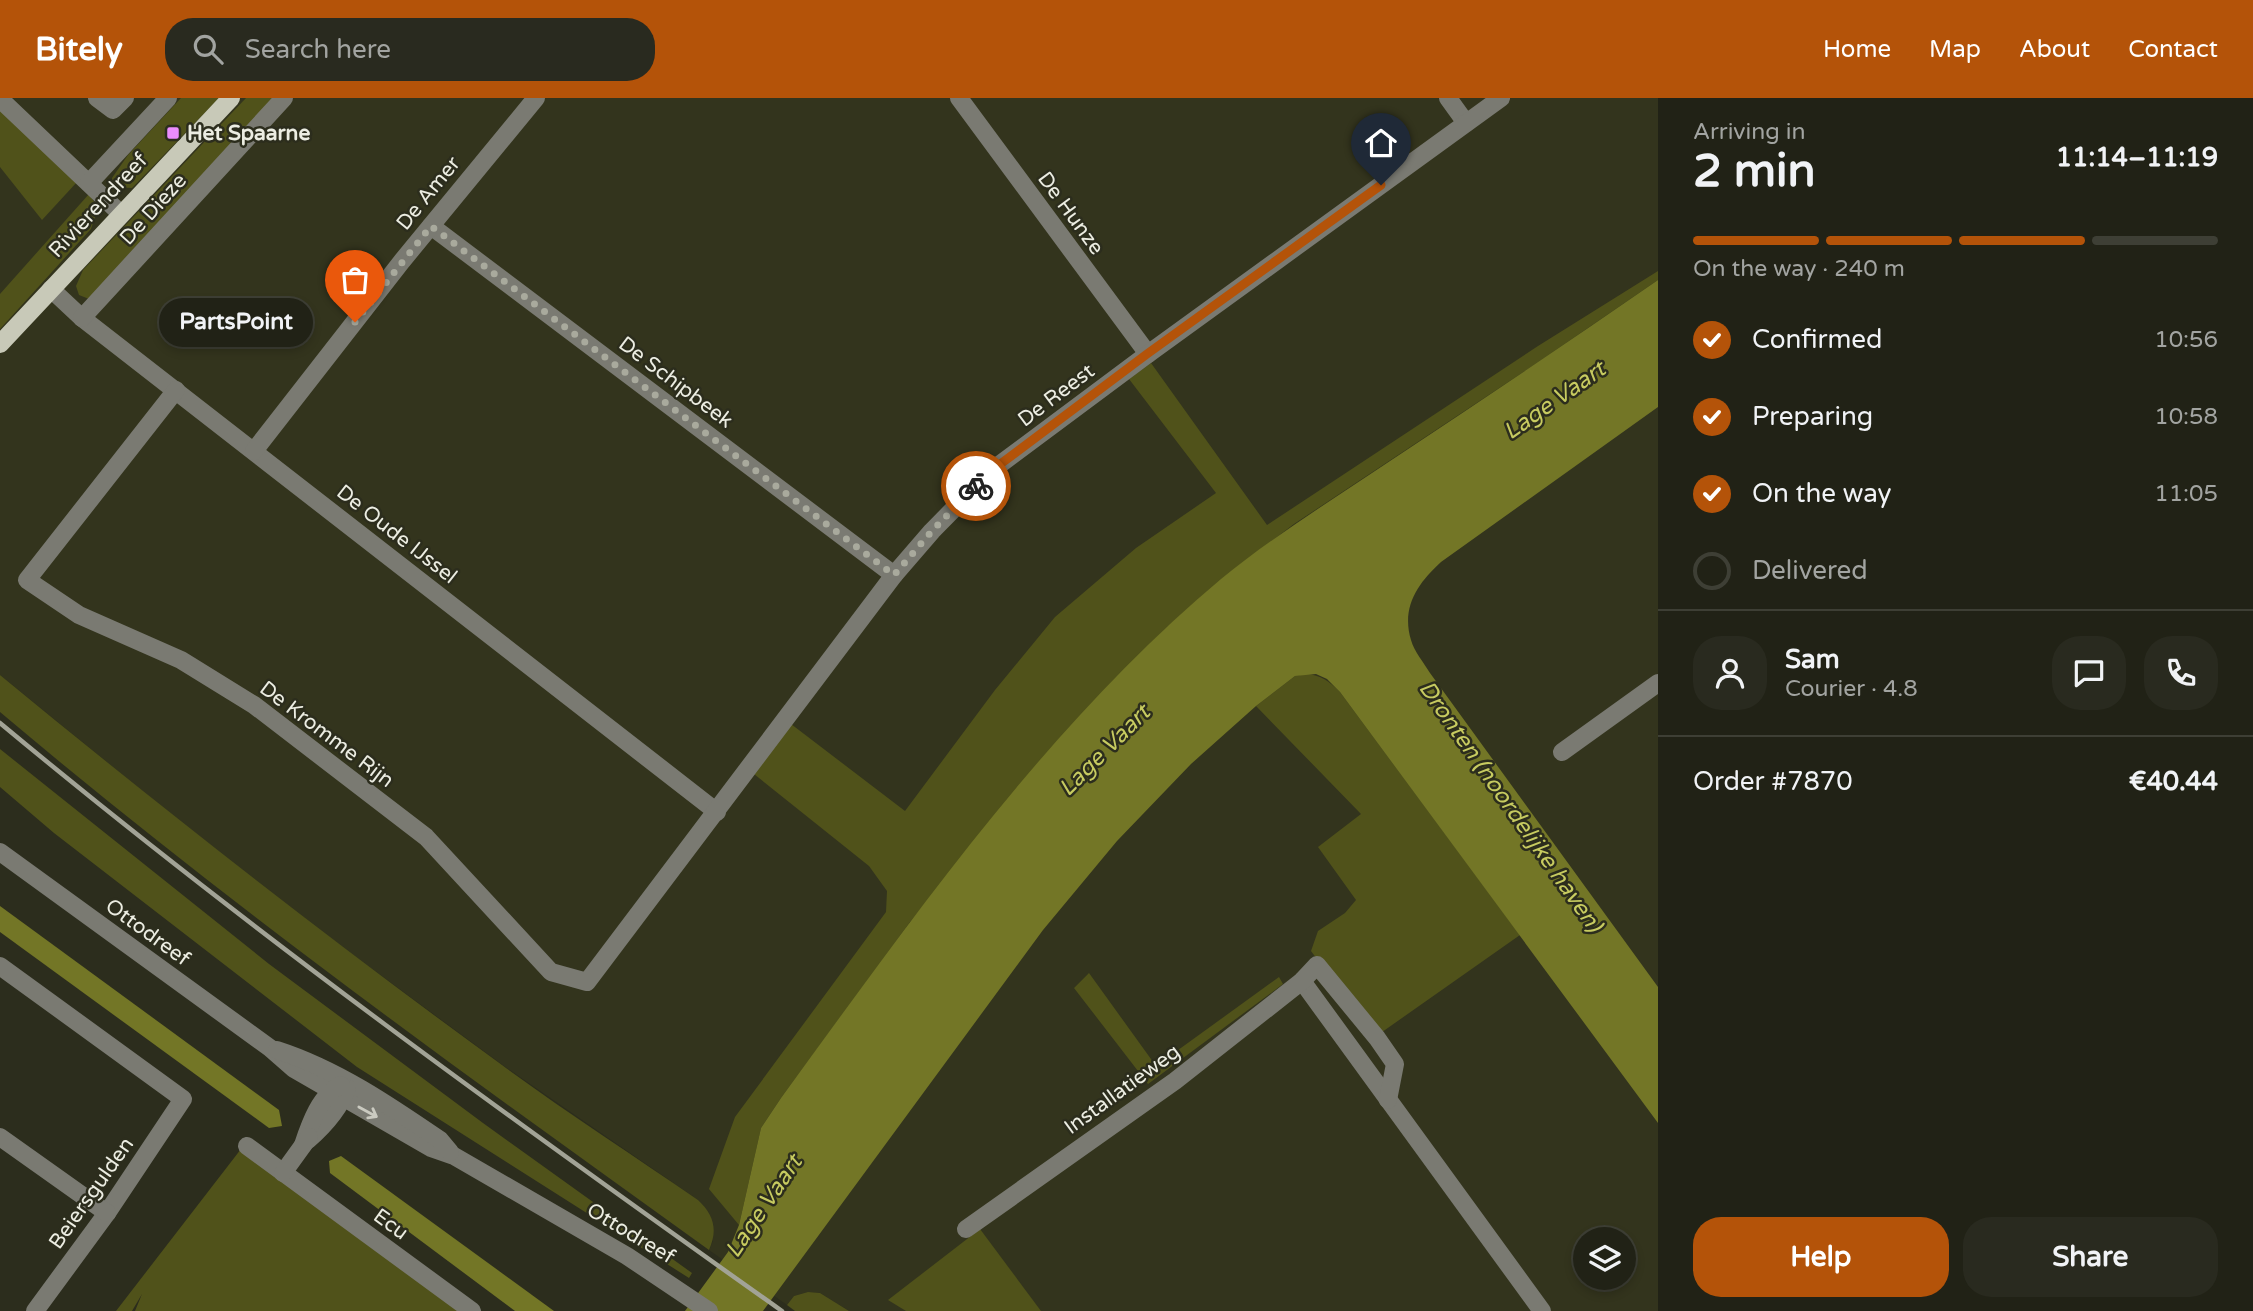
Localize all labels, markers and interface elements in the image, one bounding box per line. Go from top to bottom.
search box [165,18,655,81]
text: Bitely [35,30,123,69]
icon: search [189,30,227,68]
text: Search here [245,34,391,65]
text: Home [1823,35,1891,64]
text: Map [1929,35,1981,64]
text: About [2019,35,2090,64]
text: Contact [2128,35,2218,64]
pin [1351,113,1411,185]
text: Arriving in [1693,118,1806,146]
place label: Het Spaarne [187,121,310,146]
icon: home [1362,124,1400,162]
marker: Het Spaarne [165,125,181,141]
text: 11:14–11:19 [2056,142,2218,173]
text: 2 min [1693,144,1816,199]
street label: Rivierendreef [44,148,153,263]
street label: De Amer [391,151,466,235]
street label: De Hunze [1032,167,1109,260]
street label: De Dieze [115,168,192,250]
pin [325,250,385,322]
text: On the way · 240 m [1693,255,1905,283]
icon: bag [336,261,374,299]
callout: PartsPoint [159,298,313,346]
text: PartsPoint [179,308,293,336]
icon: check [1693,321,1731,359]
text: Confirmed [1752,324,1882,355]
text: 10:56 [2154,326,2218,354]
street label: De Schipbeek [614,331,738,433]
water label: Lage Vaart [1498,354,1613,446]
street label: De Reest [1013,358,1100,432]
icon: check [1693,398,1731,436]
text: Preparing [1752,401,1873,432]
text: 10:58 [2154,403,2218,431]
courier [941,451,1011,521]
icon: bike [957,467,995,505]
icon: check [1693,475,1731,513]
text: On the way [1752,478,1892,509]
street label: De Oude IJssel [331,480,462,589]
text: 11:05 [2154,480,2218,508]
text: Delivered [1752,555,1868,586]
button: person [1693,636,1767,710]
button: chat [2052,636,2126,710]
button: phone [2144,636,2218,710]
text: Sam [1785,644,1840,675]
water label: Dronten (noordelijke haven) [1412,675,1609,939]
text: Courier · 4.8 [1785,675,1918,703]
street label: De Kromme Rijn [255,676,399,793]
water label: Lage Vaart [1053,698,1158,802]
text: Order #7870 [1693,766,1853,797]
text: €40.44 [2129,766,2218,797]
street label: Ottodreef [101,893,195,971]
street label: Installatieweg [1060,1039,1185,1140]
one-way arrow [357,1105,377,1119]
street label: Beiersgulden [44,1133,139,1254]
water label: Lage Vaart [719,1148,810,1263]
street label: Ottodreef [582,1197,679,1270]
street label: Ecu [368,1203,413,1245]
button: Help [1693,1217,1949,1297]
button: Share [1963,1217,2218,1297]
map controls [1573,1227,1636,1290]
button: layers [1573,1227,1636,1290]

